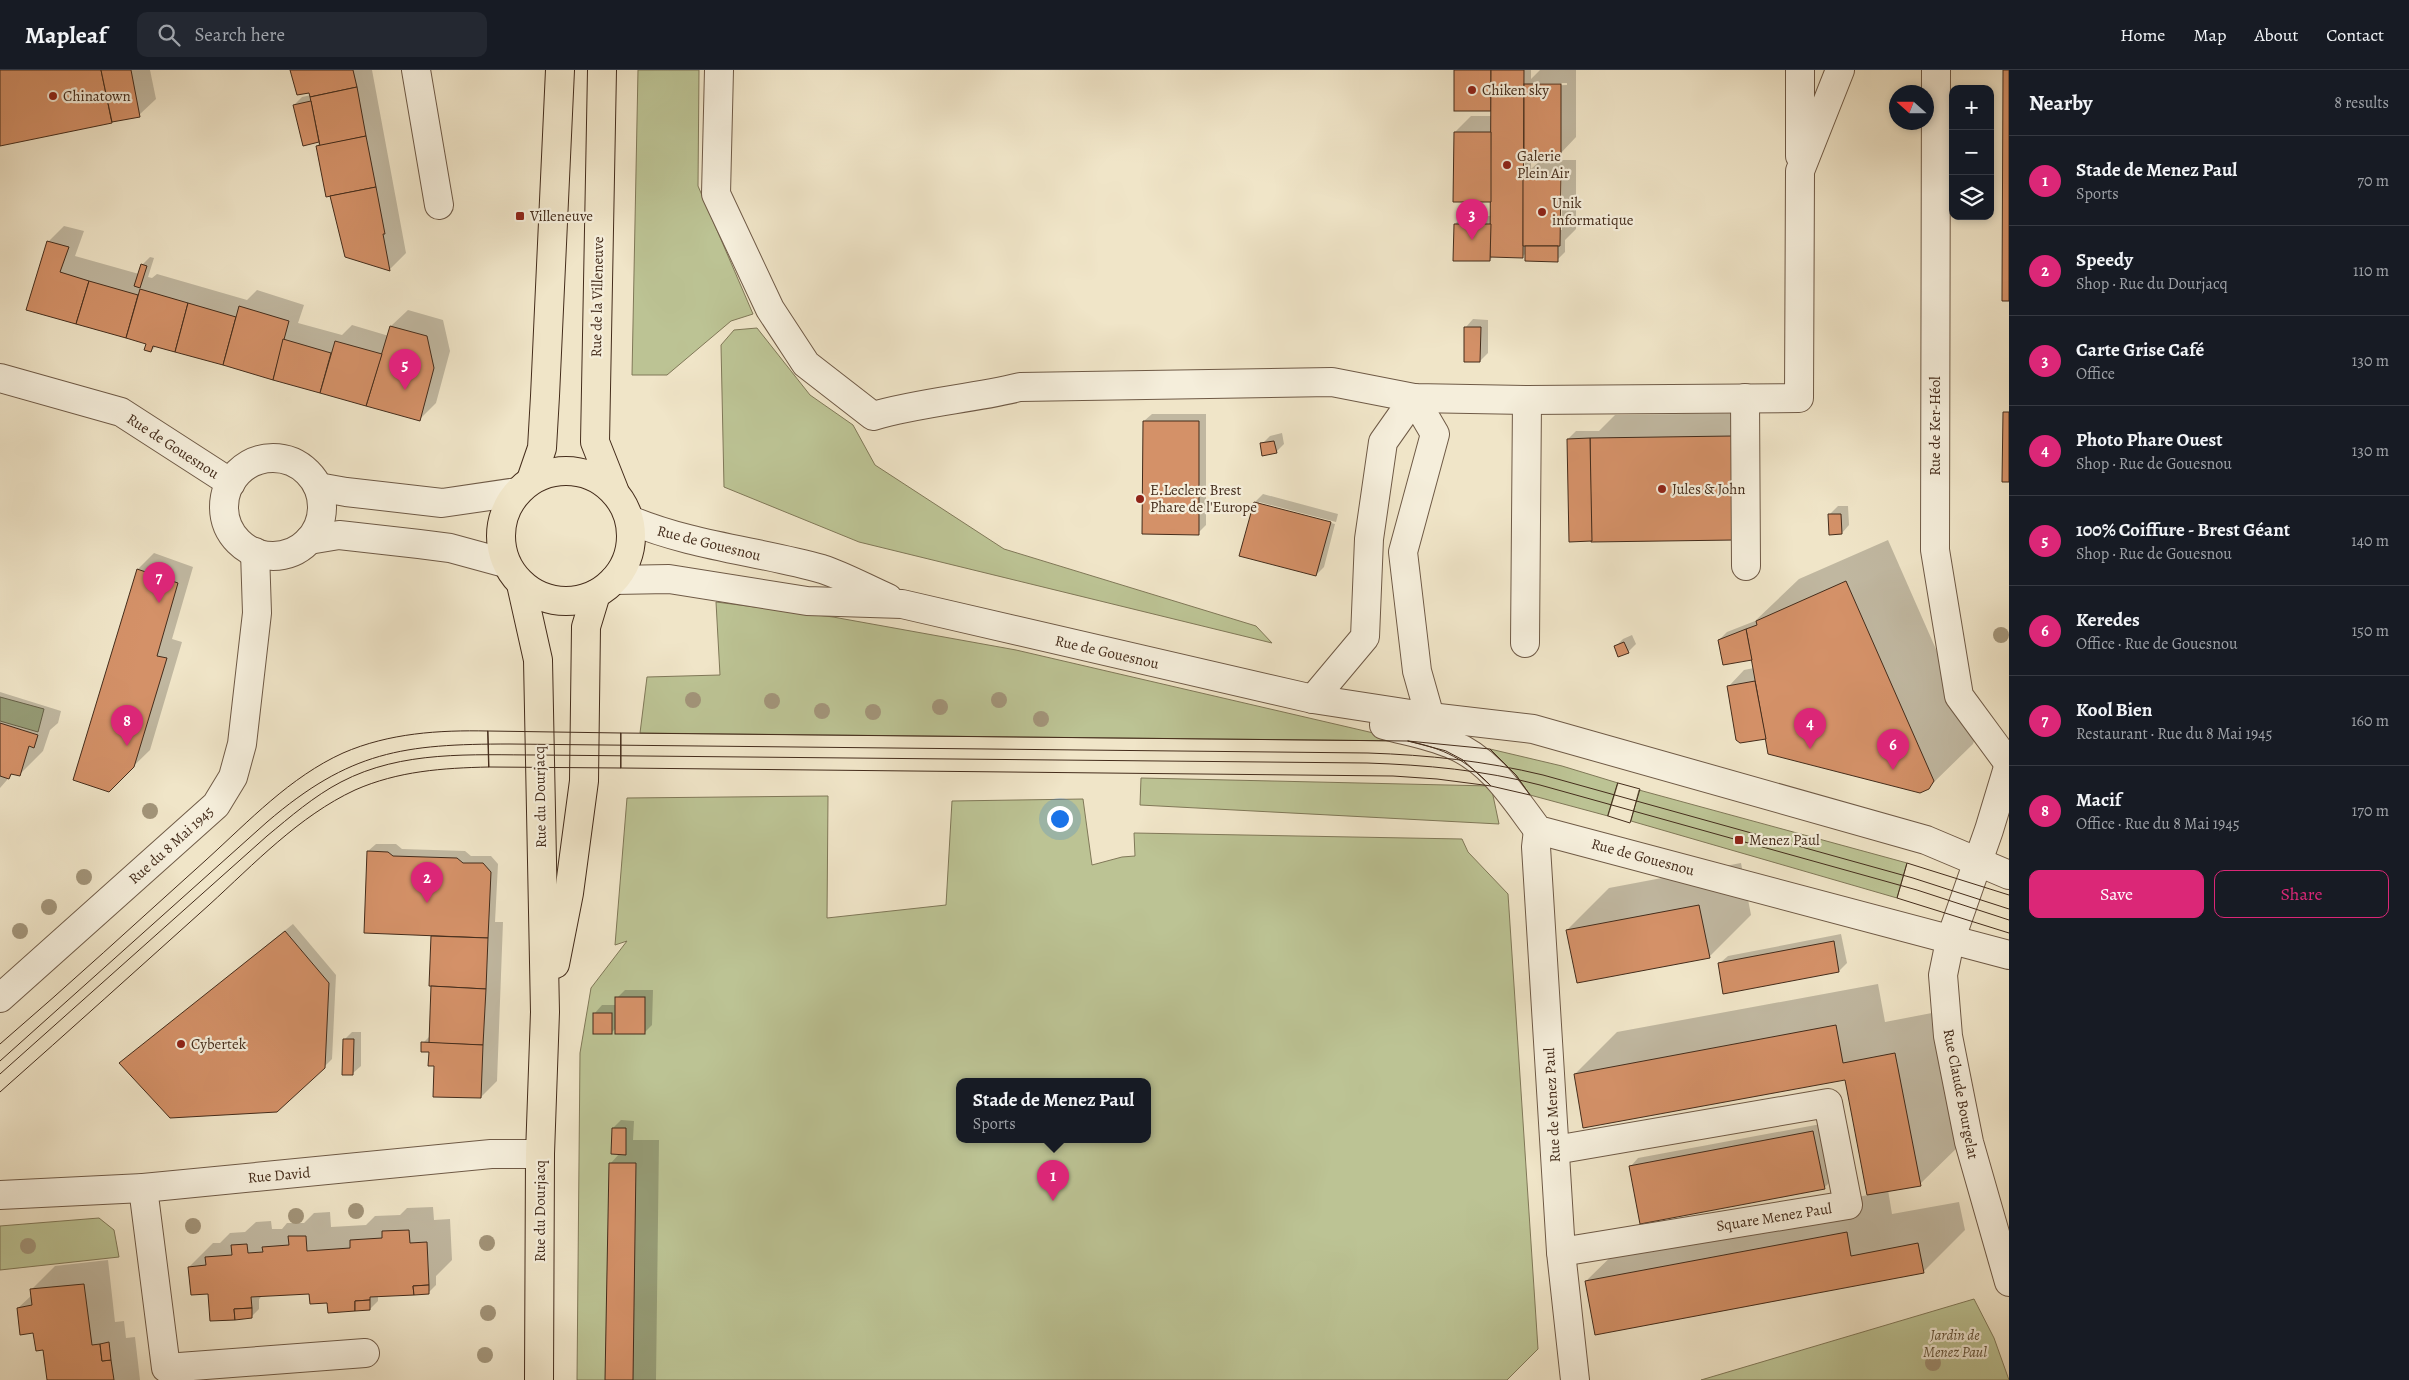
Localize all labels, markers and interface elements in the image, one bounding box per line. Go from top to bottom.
search box [137,12,487,57]
text: Mapleaf [25,19,107,51]
icon: search [155,21,183,49]
text: Search here [195,22,285,48]
text: Home [2120,23,2165,47]
text: Map [2193,23,2226,47]
text: About [2254,23,2298,47]
text: Contact [2326,23,2384,47]
place label: Chiken sky [1482,80,1549,100]
marker: Chiken sky [1466,84,1478,96]
north arrow [1889,85,1934,130]
map controls [1949,85,1994,220]
button: + [1949,85,1994,130]
place label: Chinatown [63,86,131,106]
text: Nearby [2029,89,2092,117]
marker: Chinatown [47,90,59,102]
text: 8 results [2334,92,2389,114]
button: − [1949,130,1994,175]
place label: Galerie Plein Air [1517,146,1570,183]
text: Stade de Menez Paul [2076,157,2237,183]
marker: Galerie Plein Air [1501,159,1513,171]
text: 1 [2042,170,2048,192]
text: 70 m [2357,170,2389,192]
button: layers [1949,175,1994,220]
text: Sports [2076,183,2119,205]
place label: Unik informatique [1552,193,1634,230]
pin: 3 [1456,199,1488,240]
place label: Villeneuve [529,206,593,226]
marker: Unik informatique [1536,206,1548,218]
marker: Villeneuve [514,210,526,222]
street label: Rue de la Villeneuve [586,236,608,358]
text: Speedy [2076,247,2133,273]
text: 2 [2041,260,2049,282]
text: 110 m [2353,260,2389,282]
text: Shop · Rue du Dourjacq [2076,273,2228,295]
text: Carte Grise Café [2076,337,2204,363]
pin: 5 [389,349,421,390]
text: 3 [2042,350,2048,372]
text: 130 m [2352,350,2389,372]
text: Office [2076,363,2115,385]
street label: Rue de Ker-Héol [1925,376,1945,476]
street label: Rue de Gouesnou [123,409,224,484]
text: Photo Phare Ouest [2076,427,2223,453]
text: 4 [2041,440,2049,462]
text: 130 m [2352,440,2389,462]
text: Shop · Rue de Gouesnou [2076,453,2232,475]
place label: Jules & John [1672,479,1745,499]
place label: E.Leclerc Brest Phare de l'Europe [1150,480,1257,517]
marker: Jules & John [1656,483,1668,495]
marker: E.Leclerc Brest Phare de l'Europe [1134,493,1146,505]
text: 100% Coiffure - Brest Géant [2076,517,2290,543]
street label: Rue de Gouesnou [655,520,764,566]
text: 5 [2042,530,2048,552]
text: 140 m [2351,530,2389,552]
text: Shop · Rue de Gouesnou [2076,543,2232,565]
pin: 7 [143,562,175,603]
text: Keredes [2076,607,2140,633]
text: 6 [2041,620,2049,642]
text: 150 m [2352,620,2389,642]
street label: Rue de Gouesnou [1053,630,1162,674]
text: Office · Rue de Gouesnou [2076,633,2238,655]
text: Kool Bien [2076,697,2153,723]
pin: 8 [111,705,143,746]
pin: 4 [1794,708,1826,749]
text: 7 [2042,710,2048,732]
text: 160 m [2351,710,2389,732]
text: Restaurant · Rue du 8 Mai 1945 [2076,723,2272,745]
pin: 6 [1877,729,1909,770]
street label: Rue du Dourjacq [529,746,551,848]
text: Macif [2076,787,2121,813]
text: 8 [2041,800,2049,822]
text: 170 m [2352,800,2389,822]
street label: Rue du 8 Mai 1945 [124,801,218,889]
your location [1047,806,1073,832]
text: Office · Rue du 8 Mai 1945 [2076,813,2240,835]
place label: Menez Paul [1749,830,1820,850]
street label: Rue de Gouesnou [1589,834,1698,881]
marker: Menez Paul [1733,834,1745,846]
pin: 2 [411,862,443,903]
button: Save [2029,870,2204,918]
button: Share [2214,870,2389,918]
street label: Rue Claude Bourgelat [1939,1027,1983,1161]
place label: Cybertek [191,1034,247,1054]
marker: Cybertek [175,1038,187,1050]
street label: Rue de Menez Paul [1539,1047,1565,1163]
popup [956,1078,1151,1143]
text: Stade de Menez Paul [973,1087,1134,1113]
text: Sports [973,1113,1016,1135]
street label: Rue du Dourjacq [530,1160,550,1262]
pin: 1 [1037,1160,1069,1201]
street label: Rue David [247,1162,312,1188]
street label: Square Menez Paul [1715,1198,1833,1236]
park label: Jardin de Menez Paul [1923,1325,1987,1362]

